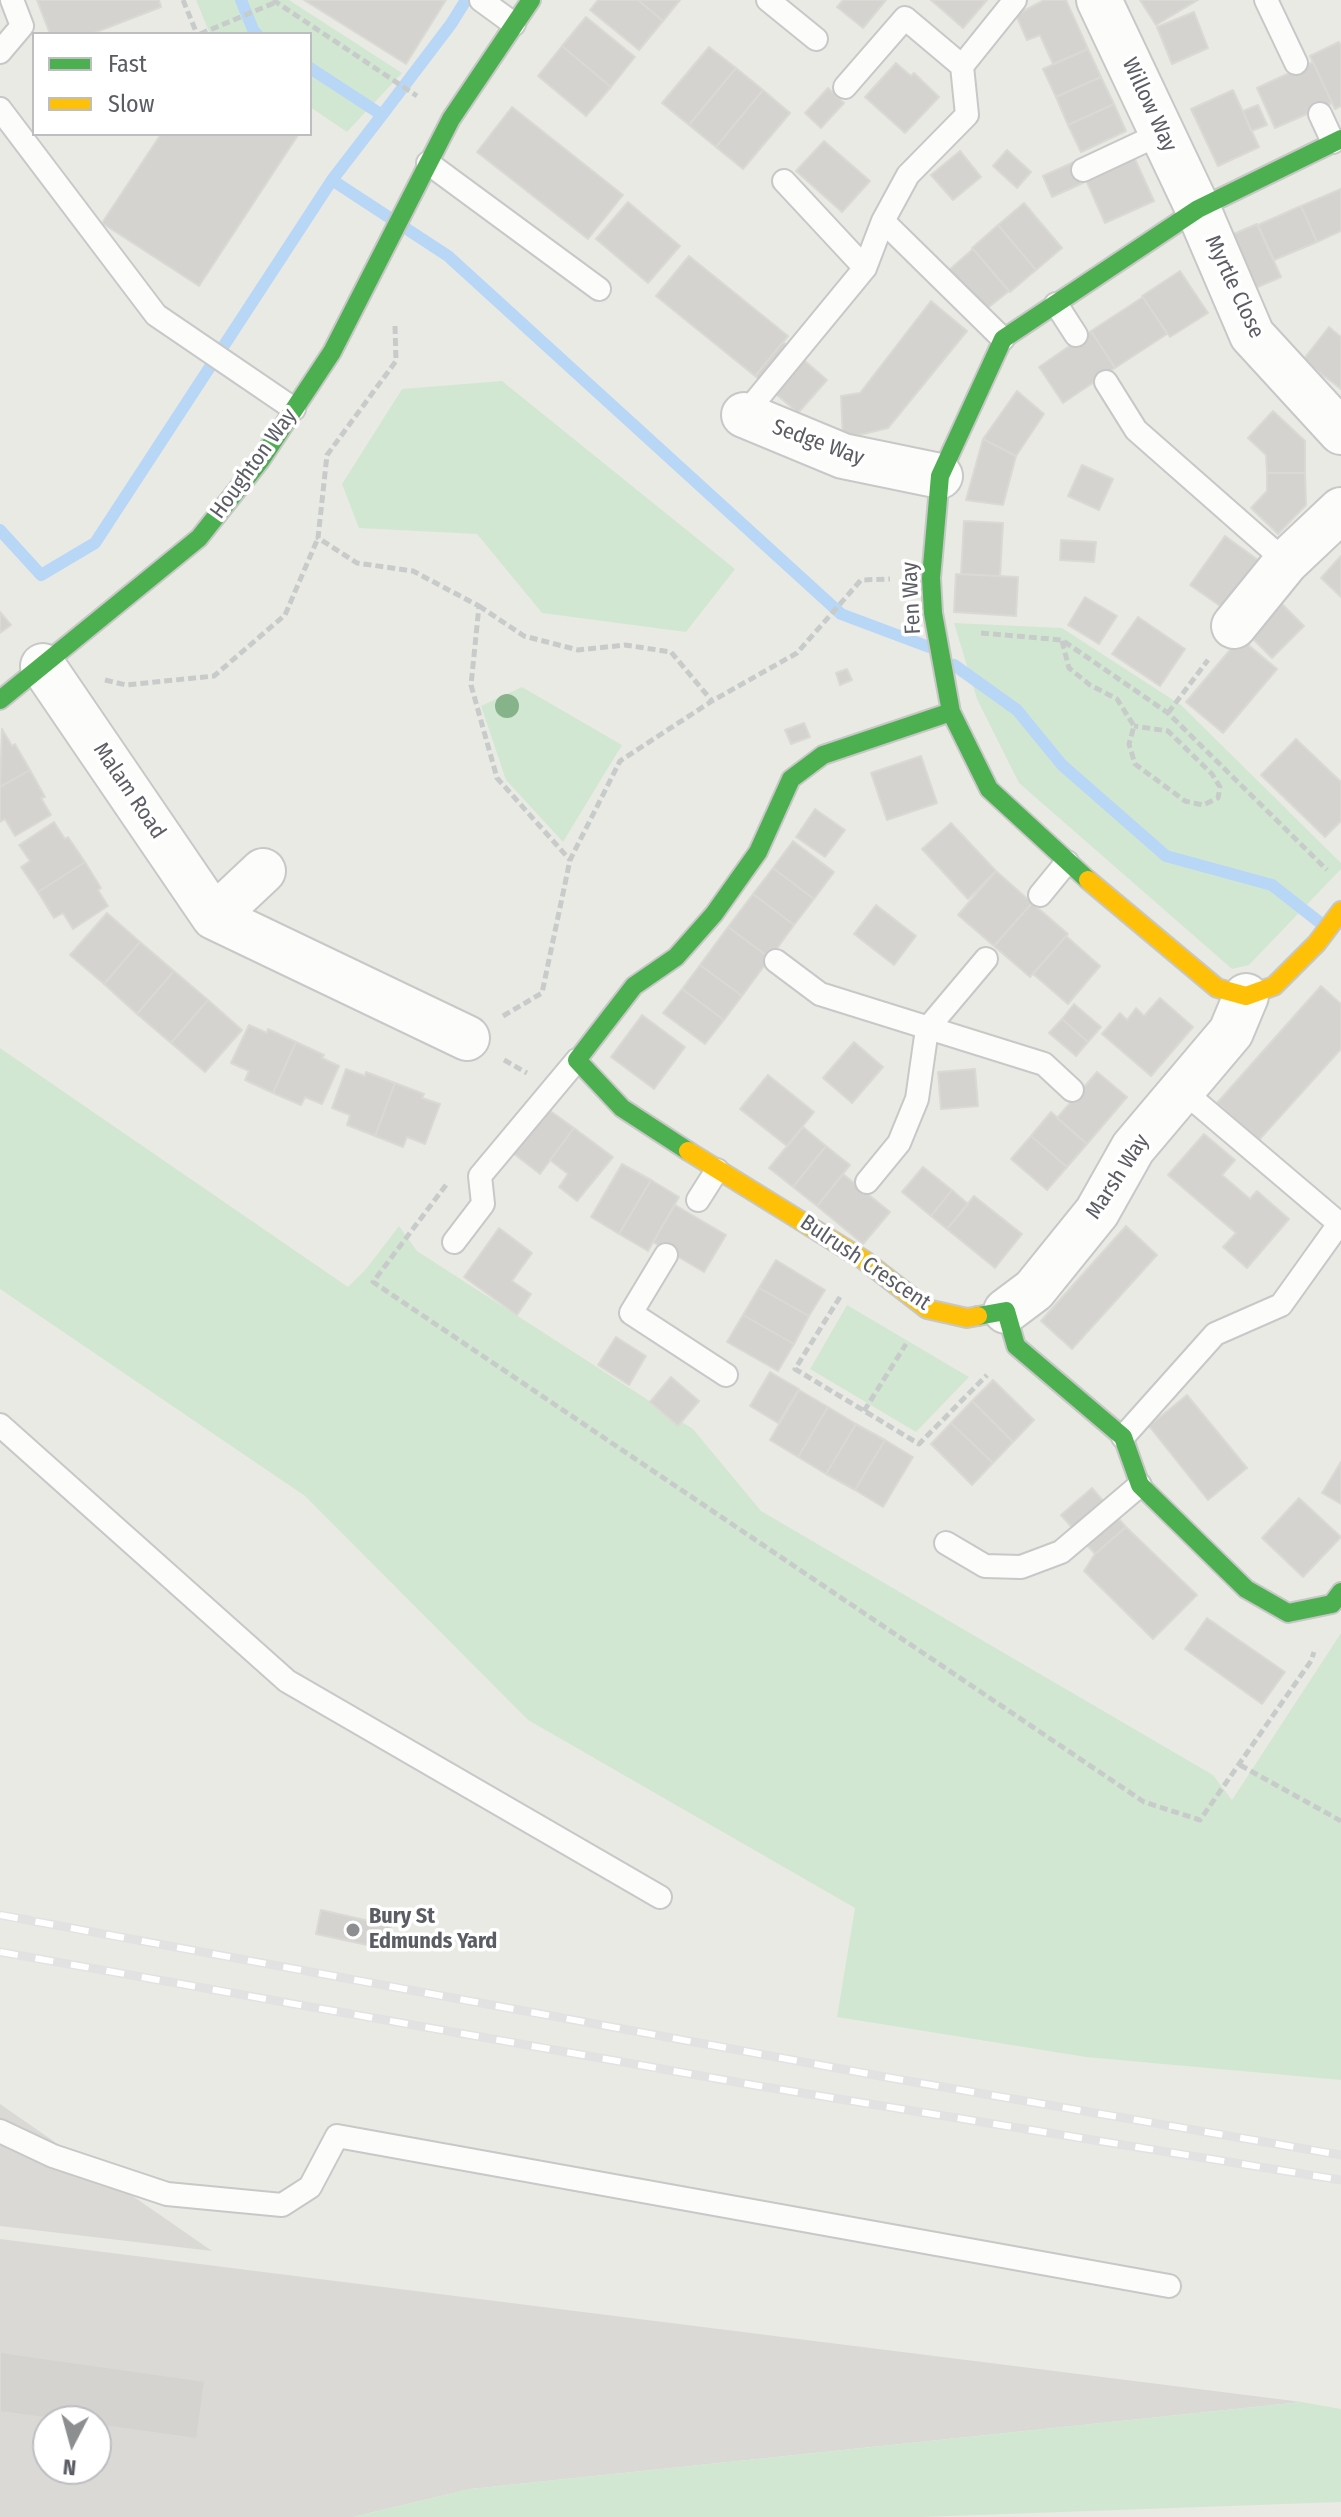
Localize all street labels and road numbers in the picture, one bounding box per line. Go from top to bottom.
street label: Willow Way [1116,54,1182,156]
street label: Myrtle Close [1199,231,1269,343]
street label: Houghton Way [205,404,303,524]
street label: Sedge Way [769,414,867,472]
street label: Fen Way [897,561,927,635]
street label: Malam Road [87,738,171,844]
street label: Marsh Way [1081,1130,1155,1224]
street label: Bulrush Crescent [795,1210,935,1316]

